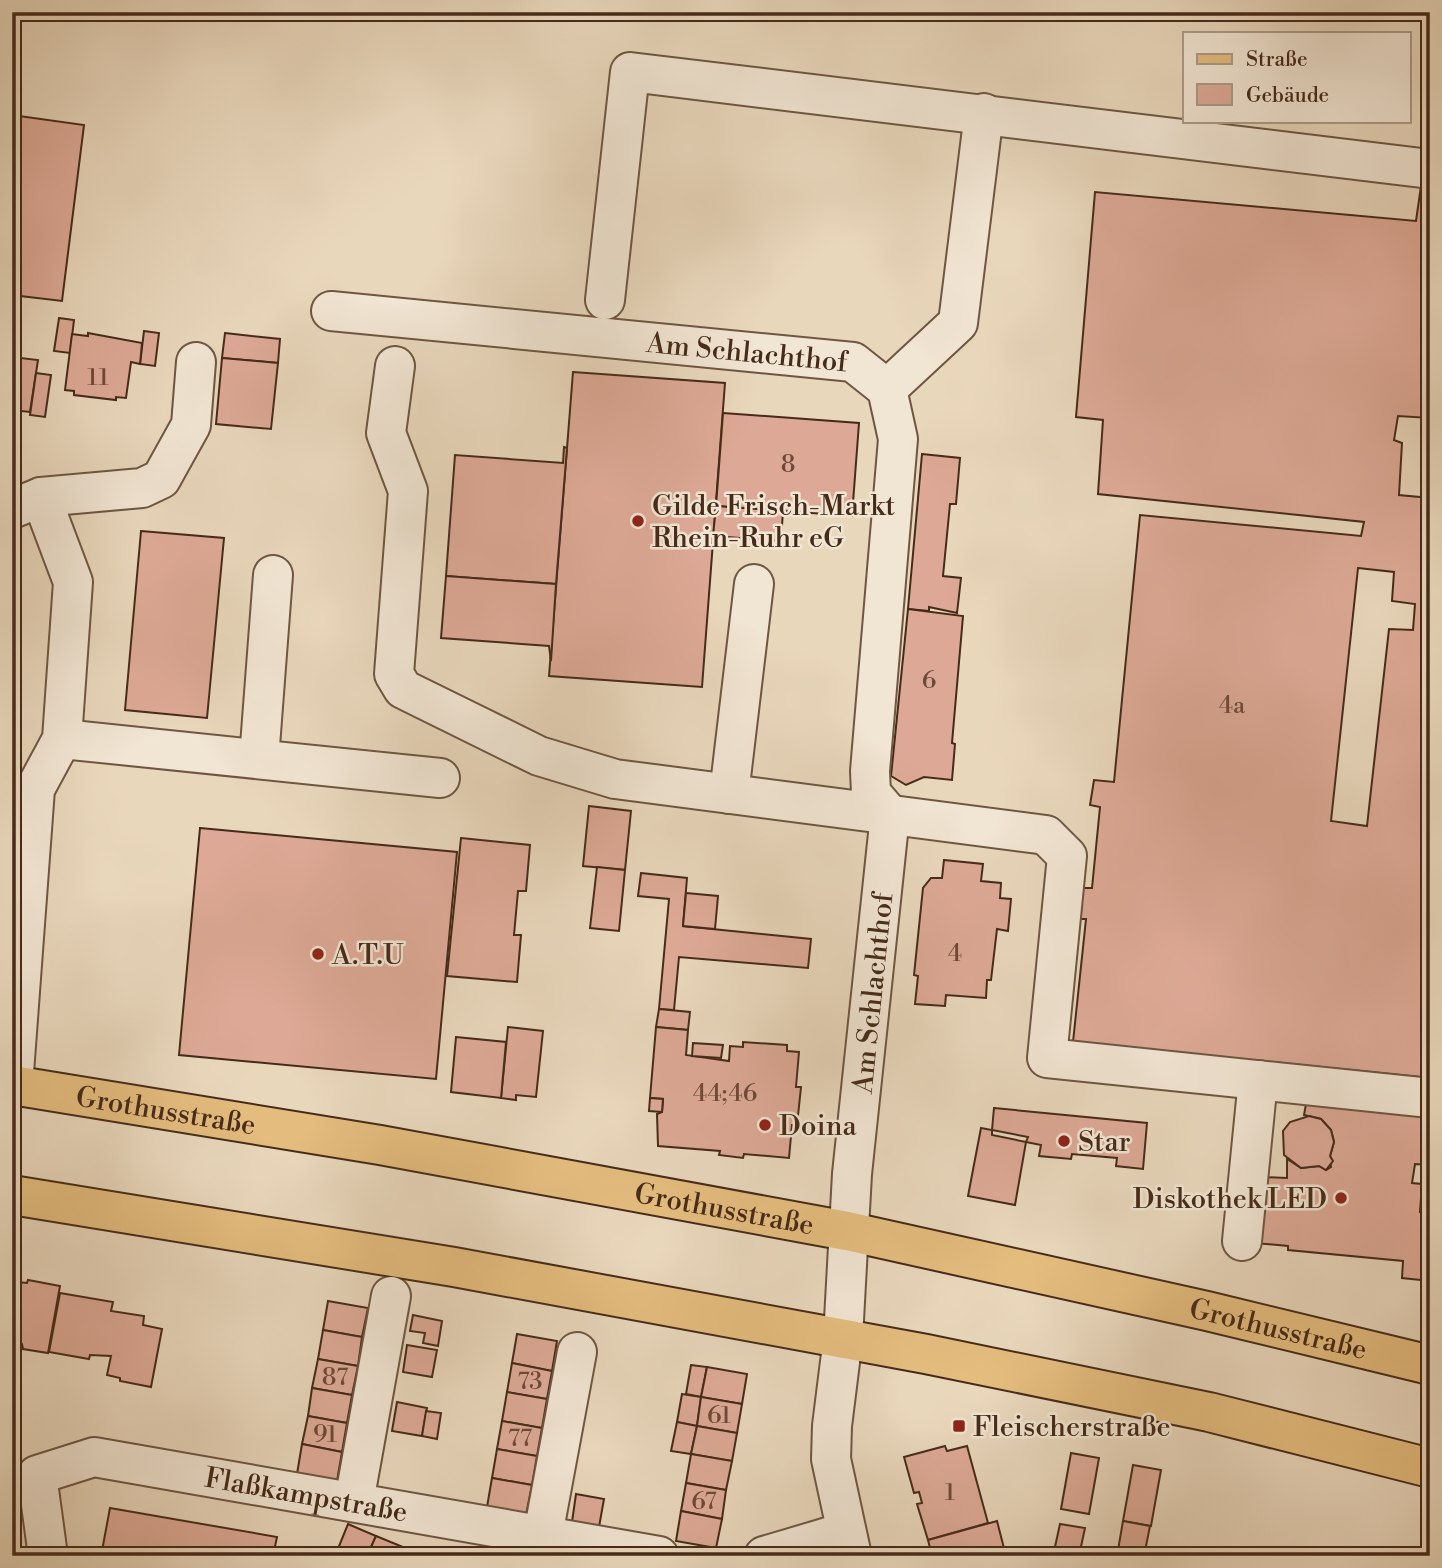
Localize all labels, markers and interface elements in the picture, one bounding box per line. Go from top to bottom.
legend [1183,32,1410,122]
text: Straße [1246,47,1308,73]
text: Gebäude [1246,83,1329,109]
street label: Am Schlachthof [644,326,851,381]
house number: 11 [87,363,109,393]
house number: 8 [781,450,795,480]
place label: Gilde Frisch-Markt Rhein-Ruhr eG [652,489,895,556]
marker: Gilde Frisch-Markt Rhein-Ruhr eG [630,513,646,529]
house number: 6 [922,666,936,696]
house number: 4a [1219,691,1246,721]
street label: Am Schlachthof [845,889,902,1096]
place label: A.T.U [331,938,404,973]
house number: 4 [948,939,962,969]
marker: A.T.U [310,946,326,962]
house number: 44;46 [693,1079,757,1109]
street label: Grothusstraße [73,1080,258,1143]
place label: Doina [779,1109,857,1144]
marker: Doina [757,1117,773,1133]
place label: Star [1078,1125,1131,1160]
marker: Star [1056,1133,1072,1149]
street label: Grothusstraße [632,1176,817,1244]
place label: Diskothek LED [1133,1182,1327,1217]
marker: Diskothek LED [1333,1190,1349,1206]
street label: Grothusstraße [1186,1292,1370,1368]
house number: 87 [322,1363,348,1393]
house number: 73 [517,1367,543,1397]
house number: 61 [707,1401,732,1431]
place label: Fleischerstraße [973,1410,1171,1445]
marker: Fleischerstraße [951,1418,967,1434]
house number: 91 [313,1420,338,1450]
house number: 77 [508,1424,532,1454]
street label: Flaßkampstraße [202,1461,410,1531]
house number: 1 [945,1478,956,1508]
house number: 67 [691,1487,717,1517]

